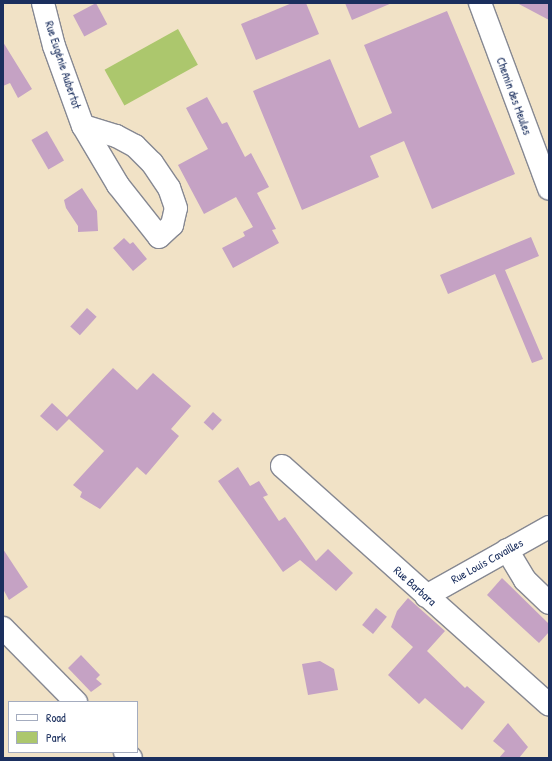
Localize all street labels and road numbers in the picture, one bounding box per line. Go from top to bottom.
street label: Rue Eugénie Aubertot [42,19,84,111]
street label: Chemin des Meules [493,55,535,137]
street label: Rue Louis Cavailles [449,535,525,587]
street label: Rue Barbara [391,563,439,609]

